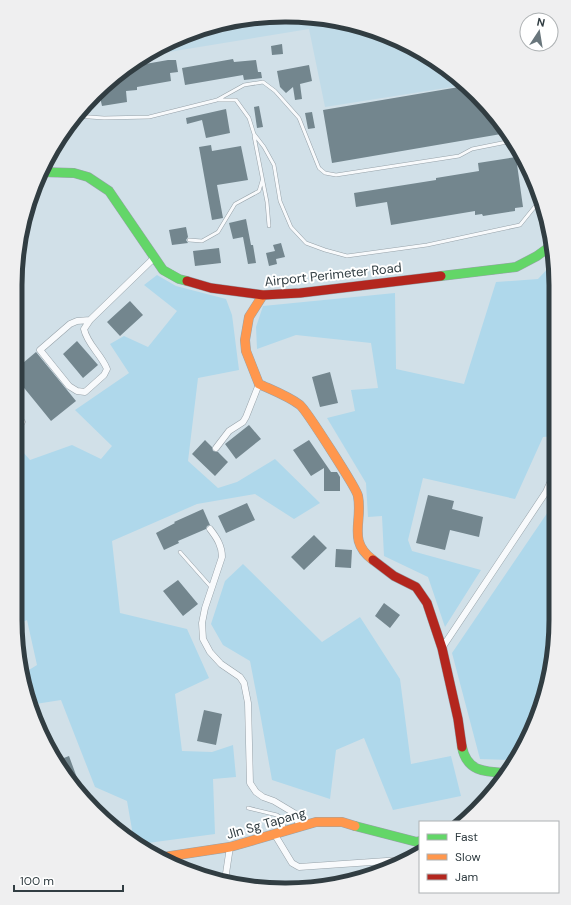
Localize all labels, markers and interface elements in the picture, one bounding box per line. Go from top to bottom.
north arrow [519,12,559,52]
text: N [536,15,546,30]
street label: Airport Perimeter Road [264,259,402,290]
street label: Jln Sg Tapang [224,804,308,843]
legend [419,821,559,893]
text: Fast [455,829,478,845]
text: Slow [455,849,481,865]
scale bar [14,867,123,893]
text: Jam [455,869,478,885]
text: 100 m [20,873,54,889]

